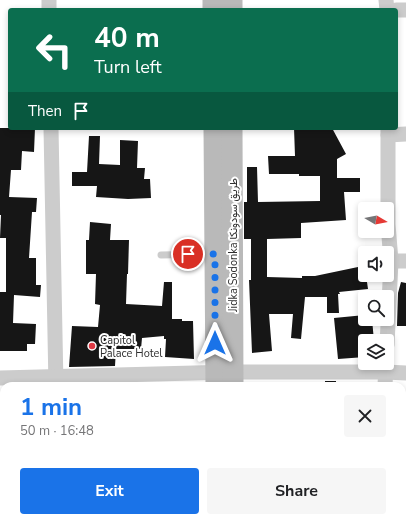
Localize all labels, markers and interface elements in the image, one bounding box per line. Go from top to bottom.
text: 40 m [94,19,160,57]
icon: left [28,24,80,76]
text: Turn left [94,55,162,79]
icon: arrive [70,100,92,122]
text: Then [28,101,62,121]
street label: Jidka Sodonka طريق سودونكا [226,178,241,313]
north arrow [358,202,394,238]
map controls [358,202,394,370]
pin [171,237,205,271]
icon: arrive [177,243,199,265]
button: sound [358,246,394,282]
button: search [358,290,394,326]
position arrow [194,322,236,364]
place label: Capitol Palace Hotel [100,333,163,361]
button: layers [358,334,394,370]
marker: Capitol Palace Hotel [87,341,97,351]
text: 1 min [20,391,82,423]
button: close [344,395,386,437]
text: 50 m · 16:48 [20,422,94,440]
button: Exit [20,468,199,514]
button: Share [207,468,386,514]

